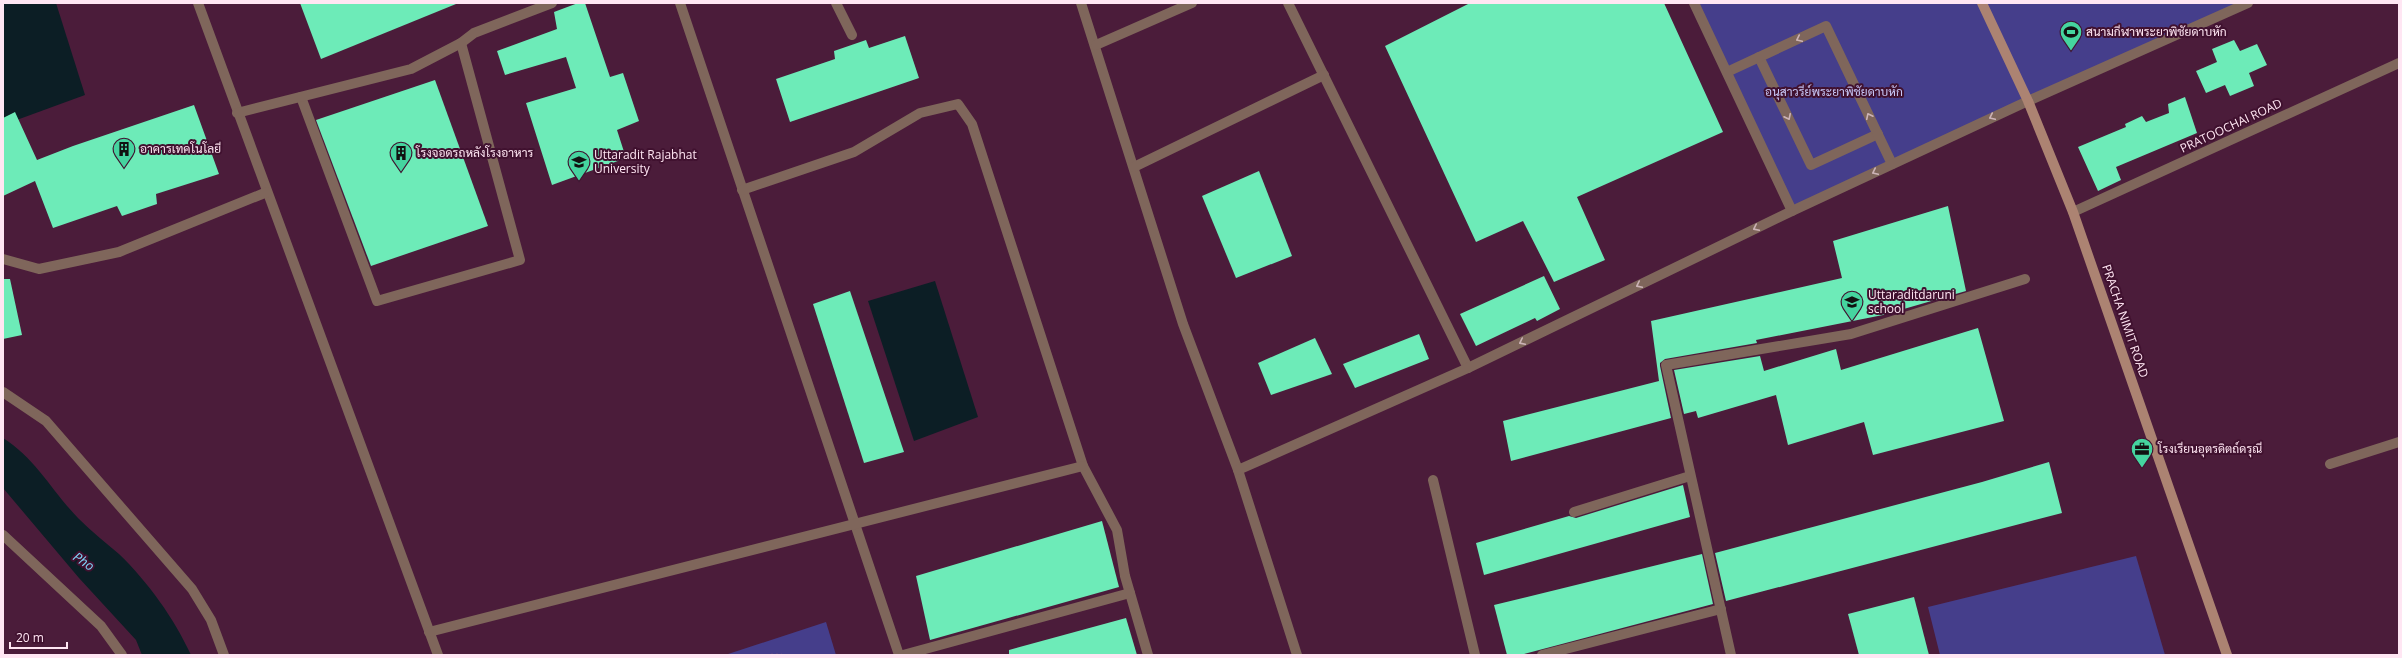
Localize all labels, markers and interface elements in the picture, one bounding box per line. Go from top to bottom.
sports icon: สนามกีฬาพระยาพิชัยดาบหัก [2058,19,2084,52]
place label: สนามกีฬาพระยาพิชัยดาบหัก [2086,23,2227,40]
one-way arrow [1795,34,1802,42]
park label: อนุสาวรีย์พระยาพิชัยดาบหัก [1765,83,1903,101]
street label: PRATOOCHAI ROAD [2177,94,2285,157]
one-way arrow [1989,112,1997,120]
one-way arrow [1783,113,1791,121]
one-way arrow [1866,113,1874,120]
building icon: อาคารเทคโนโลยี [111,136,137,169]
place label: อาคารเทคโนโลยี [140,140,221,157]
building icon: โรงจอดรถหลังโรงอาหาร [388,140,414,173]
place label: โรงจอดรถหลังโรงอาหาร [415,144,534,161]
place label: Uttaradit Rajabhat University [594,146,697,177]
school or university icon: Uttaradit Rajabhat University [566,149,592,182]
one-way arrow [1871,167,1879,175]
one-way arrow [1753,224,1761,231]
street label: PRACHA NIMIT ROAD [2098,262,2153,380]
one-way arrow [1636,280,1644,288]
place label: Uttaraditdaruni school [1868,286,1955,317]
school or university icon: Uttaraditdaruni school [1839,289,1865,322]
one-way arrow [1519,337,1527,345]
office icon: โรงเรียนอุตรดิตถ์ดรุณี [2129,436,2155,469]
place label: โรงเรียนอุตรดิตถ์ดรุณี [2157,440,2262,458]
water label: Pho [70,547,98,575]
scale bar [10,624,67,650]
text: 20 m [16,629,44,646]

